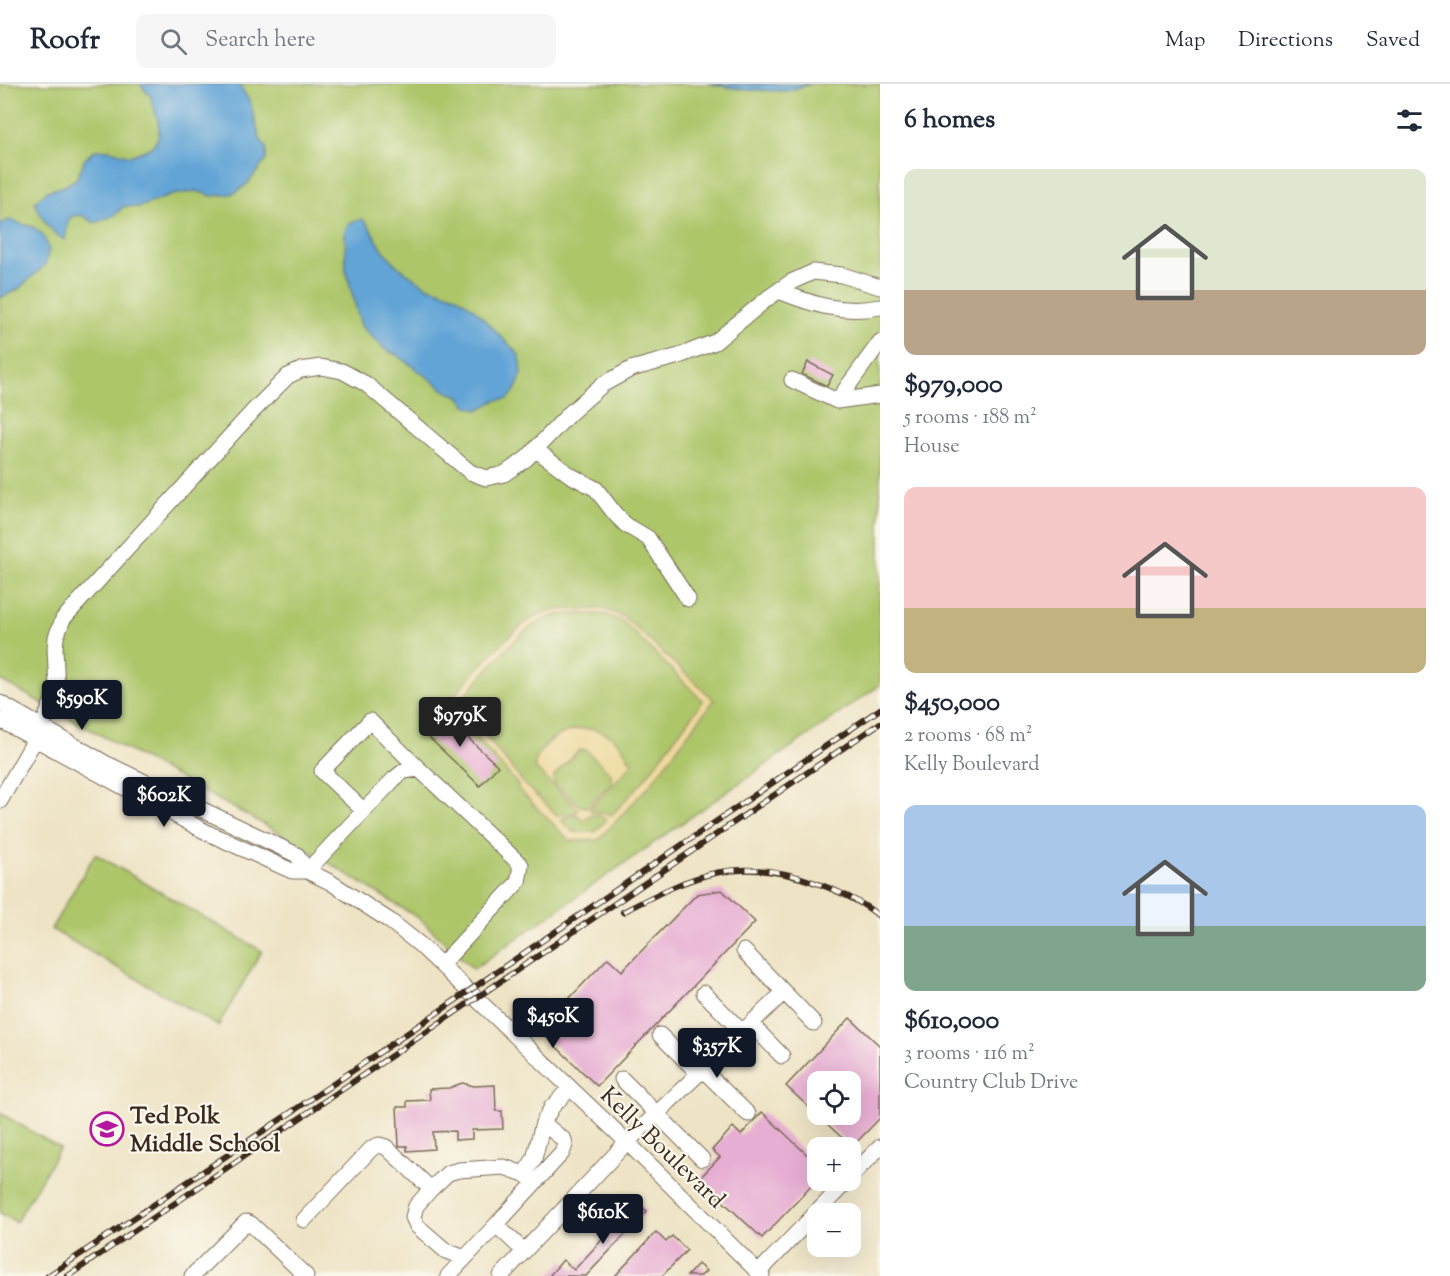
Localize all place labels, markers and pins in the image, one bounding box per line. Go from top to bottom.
pin: $590K [40,680,124,731]
pin: $979K [418,697,502,748]
pin: $602K [122,777,206,828]
pin: $450K [511,998,595,1049]
pin: $357K [675,1028,759,1079]
place label: Ted Polk Middle School [130,1100,280,1162]
school or university icon: Ted Polk Middle School [89,1111,125,1147]
pin: $610K [561,1194,645,1245]

